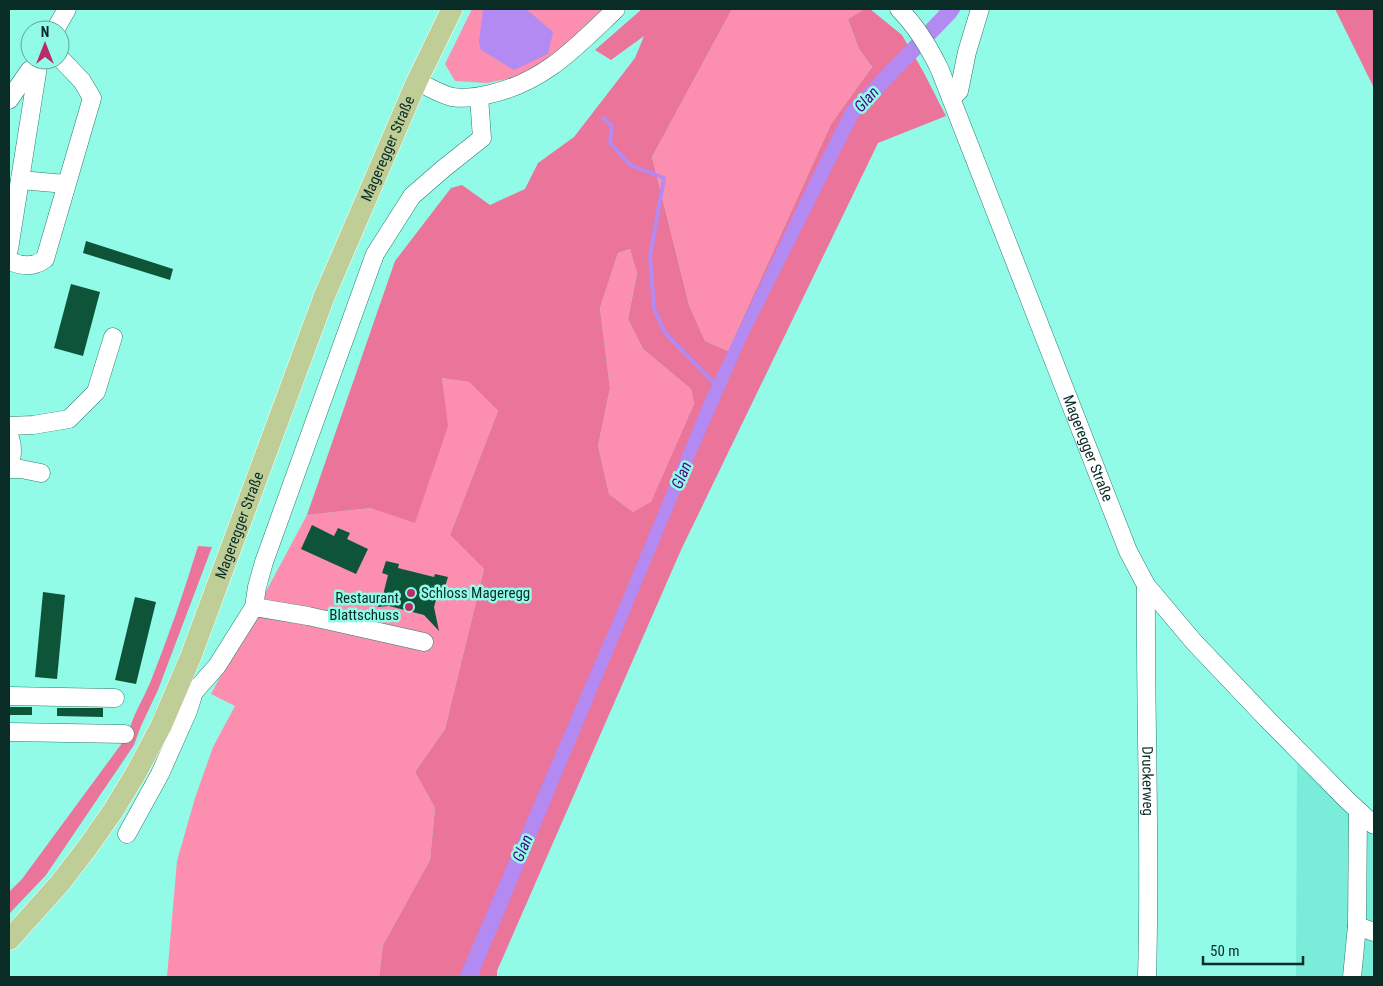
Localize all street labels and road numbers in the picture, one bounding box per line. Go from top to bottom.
street label: Mageregger Straße [357,93,418,204]
street label: Mageregger Straße [1059,392,1117,504]
street label: Mageregger Straße [211,469,267,581]
street label: Druckerweg [1138,746,1157,816]

